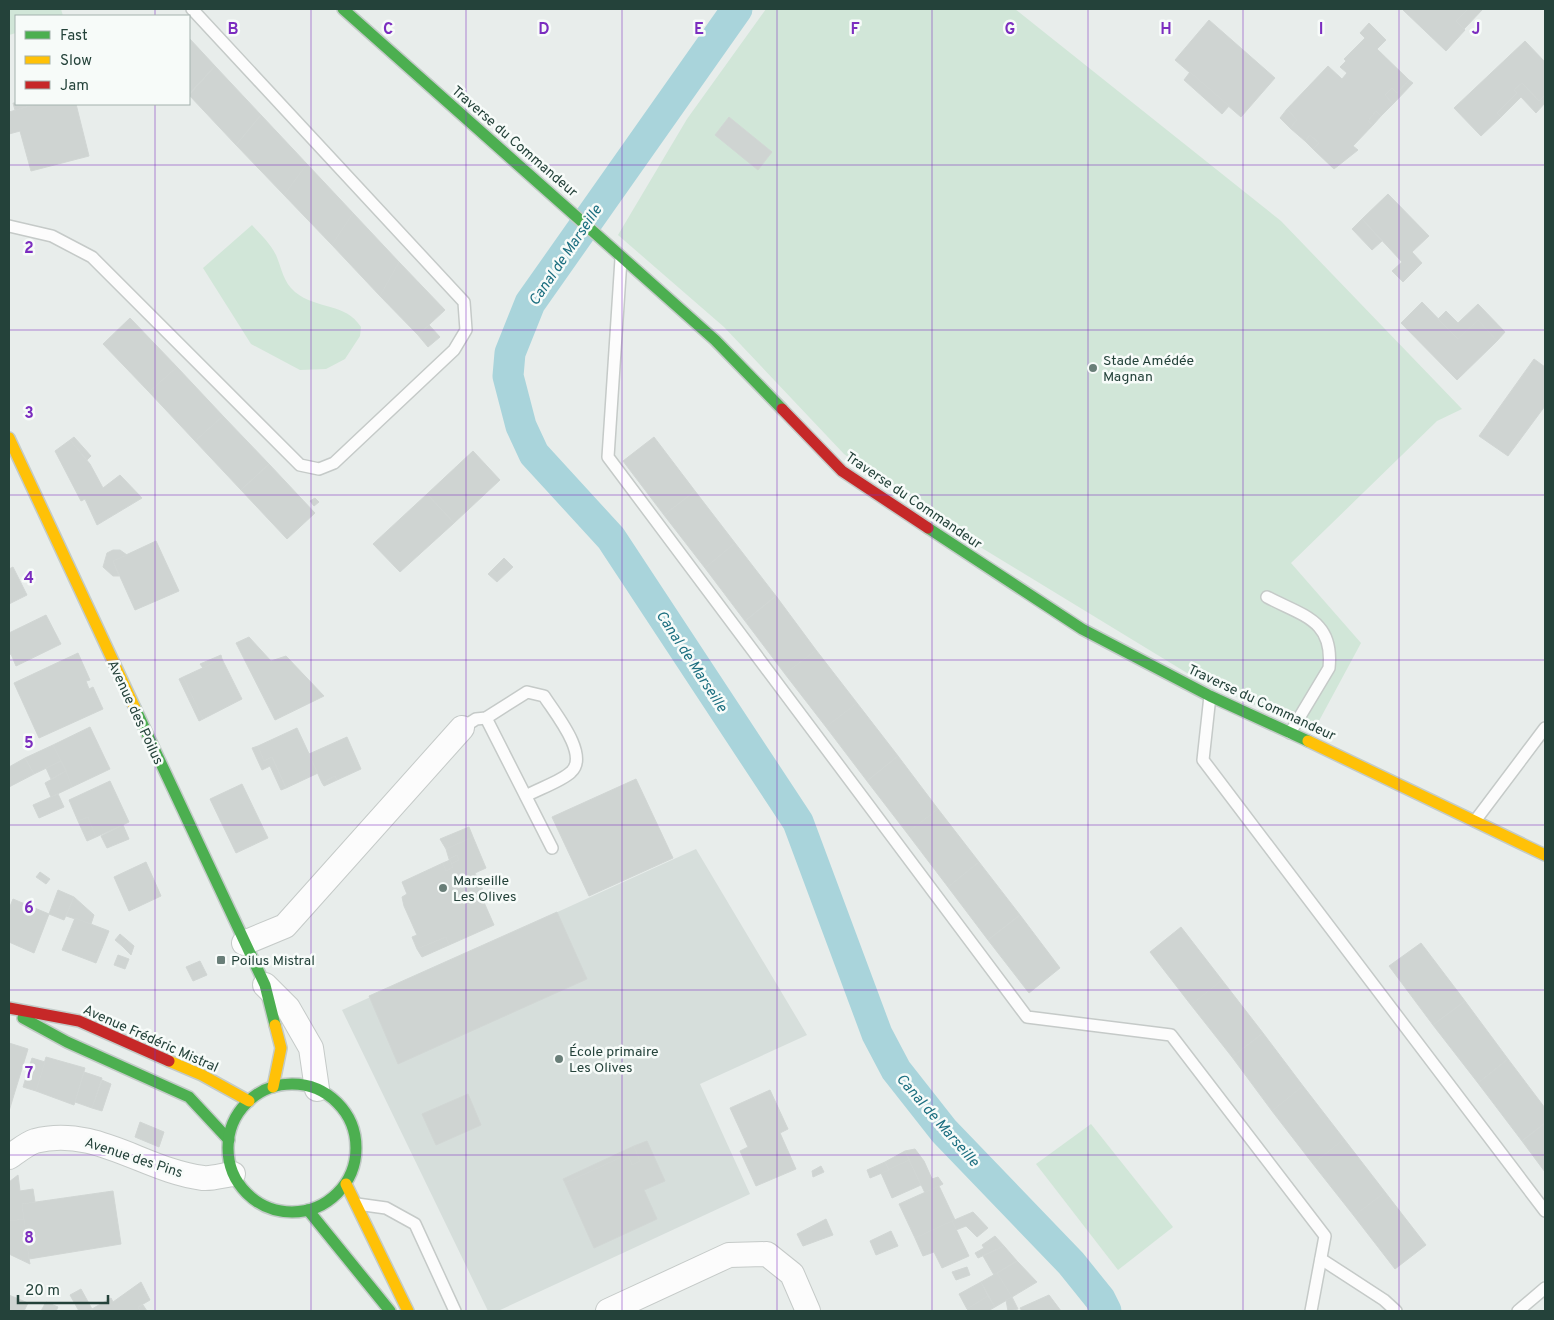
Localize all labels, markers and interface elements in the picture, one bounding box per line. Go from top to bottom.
legend [15,15,190,105]
text: B [227,20,239,40]
text: C [383,20,393,40]
text: D [538,20,550,40]
text: E [694,20,704,40]
text: F [850,20,860,40]
text: G [1005,20,1015,40]
text: H [1160,20,1172,40]
text: I [1319,20,1323,40]
text: J [1472,20,1480,40]
text: Fast [60,27,88,46]
text: Slow [60,52,92,71]
text: Jam [60,77,89,96]
street label: Traverse du Commandeur [448,83,581,202]
water label: Canal de Marseille [526,202,607,310]
text: 2 [24,239,34,259]
place label: Stade Amédée Magnan [1103,353,1194,386]
marker: Stade Amédée Magnan [1087,362,1099,374]
text: 3 [24,404,34,424]
street label: Traverse du Commandeur [842,449,985,554]
text: 4 [24,569,34,589]
water label: Canal de Marseille [651,607,731,716]
street label: Avenue des Poilus [103,658,166,768]
street label: Traverse du Commandeur [1185,662,1338,745]
text: 5 [24,734,34,754]
place label: Marseille Les Olives [453,873,517,906]
marker: Marseille Les Olives [437,882,449,894]
text: 6 [24,899,34,919]
place label: Poilus Mistral [231,953,315,970]
marker: Poilus Mistral [215,954,227,966]
street label: Avenue Frédéric Mistral [80,1002,221,1077]
place label: École primaire Les Olives [569,1043,659,1077]
marker: École primaire Les Olives [553,1053,565,1065]
text: 7 [25,1064,33,1084]
water label: Canal de Marseille [891,1070,983,1172]
street label: Avenue des Pins [82,1135,185,1182]
text: 8 [24,1229,34,1249]
scale bar [18,1272,108,1304]
text: 20 m [25,1282,60,1301]

